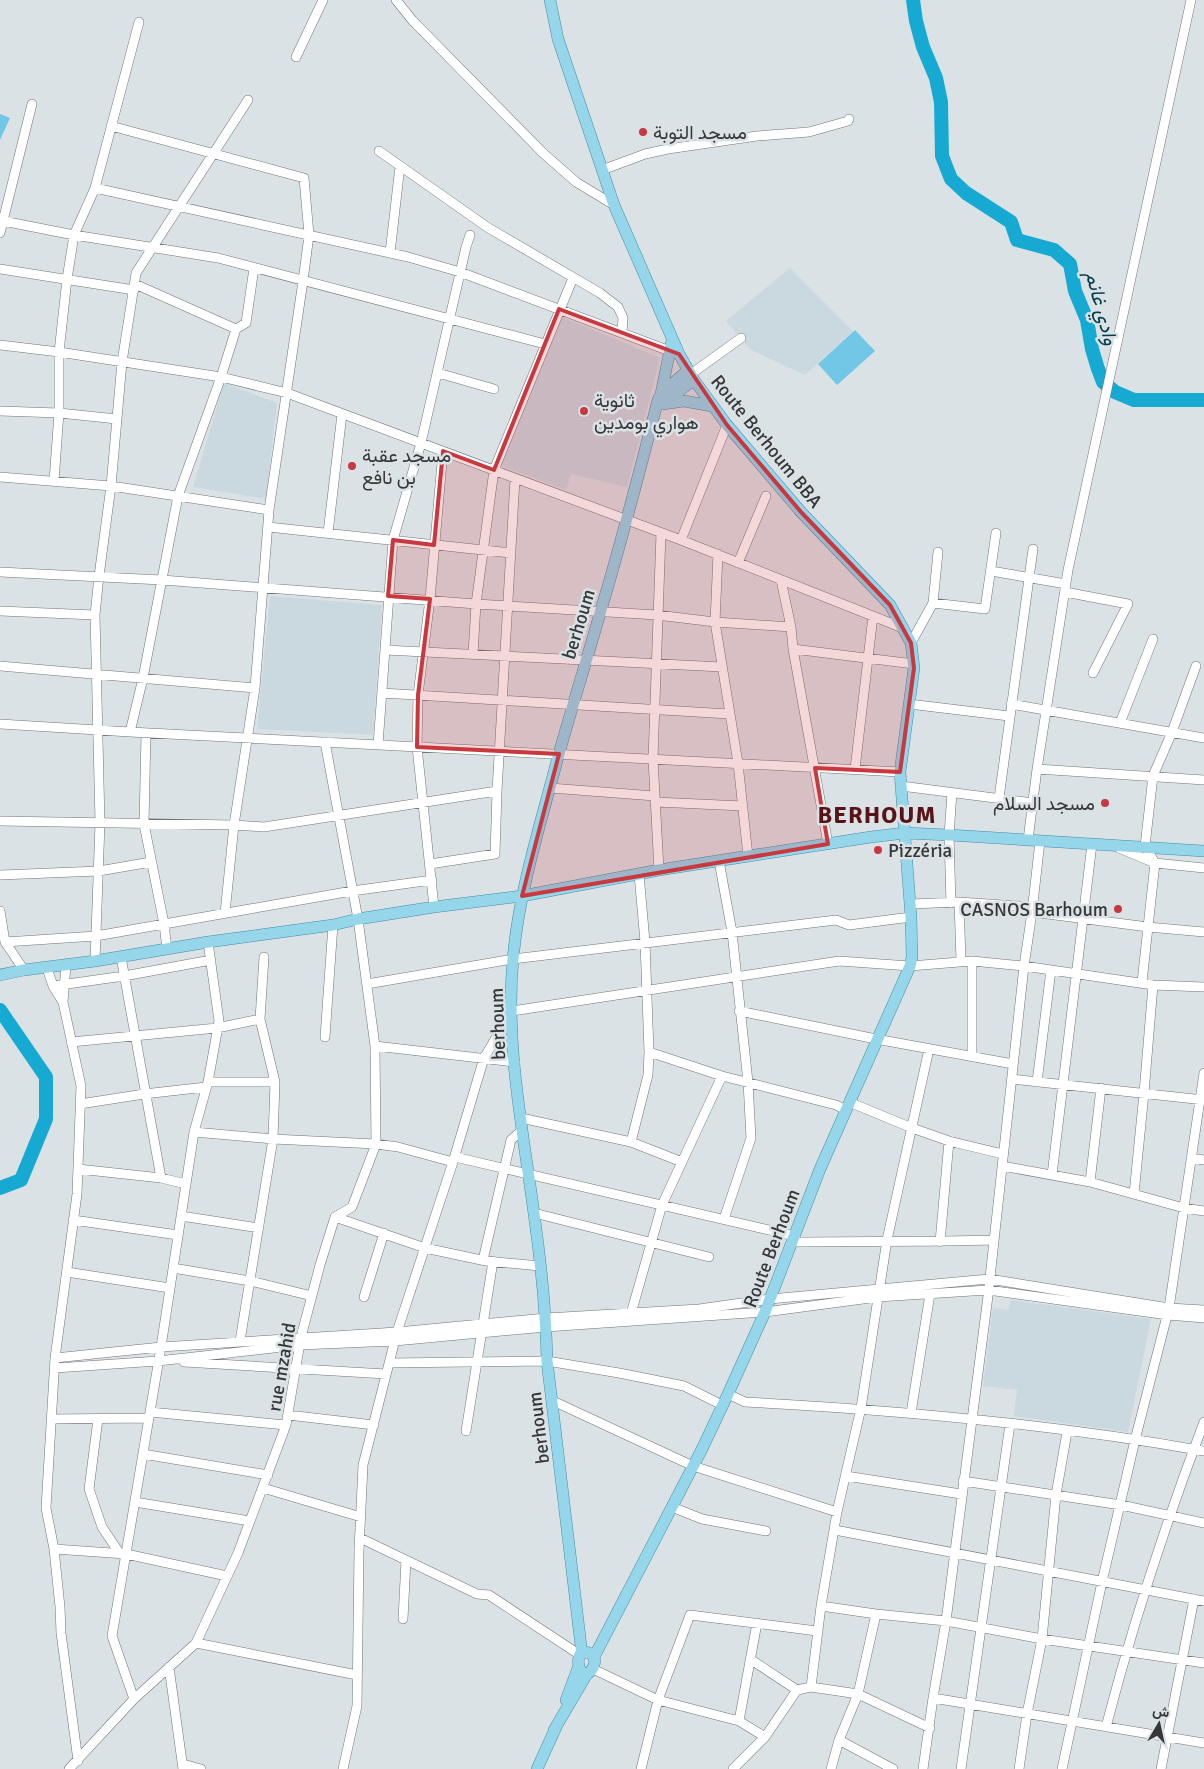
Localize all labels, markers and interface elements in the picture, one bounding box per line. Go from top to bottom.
place label: مسجد التوبة [653,121,747,145]
marker: مسجد التوبة [637,126,649,138]
water label: وادي غانم [1076,267,1123,349]
street label: Route Berhoum BBA [705,370,827,513]
place label: ثانوية هواري بومدين [594,389,699,438]
marker: ثانوية هواري بومدين [578,405,590,417]
place label: مسجد عقبة بن نافع [362,444,451,491]
marker: مسجد عقبة بن نافع [346,460,358,472]
street label: berhoum [557,586,601,662]
place label: مسجد السلام [993,792,1095,816]
marker: مسجد السلام [1099,797,1111,809]
district label: BERHOUM [818,800,936,830]
place label: Pizzéria [888,839,952,863]
marker: Pizzéria [872,844,884,856]
place label: CASNOS Barhoum [960,898,1108,922]
marker: CASNOS Barhoum [1112,903,1124,915]
street label: berhoum [485,987,511,1061]
street label: Route Berhoum [738,1186,806,1311]
street label: rue mzahid [262,1321,302,1414]
street label: berhoum [523,1391,555,1465]
north arrow [1134,1699,1184,1749]
text: ش [1151,1702,1171,1721]

